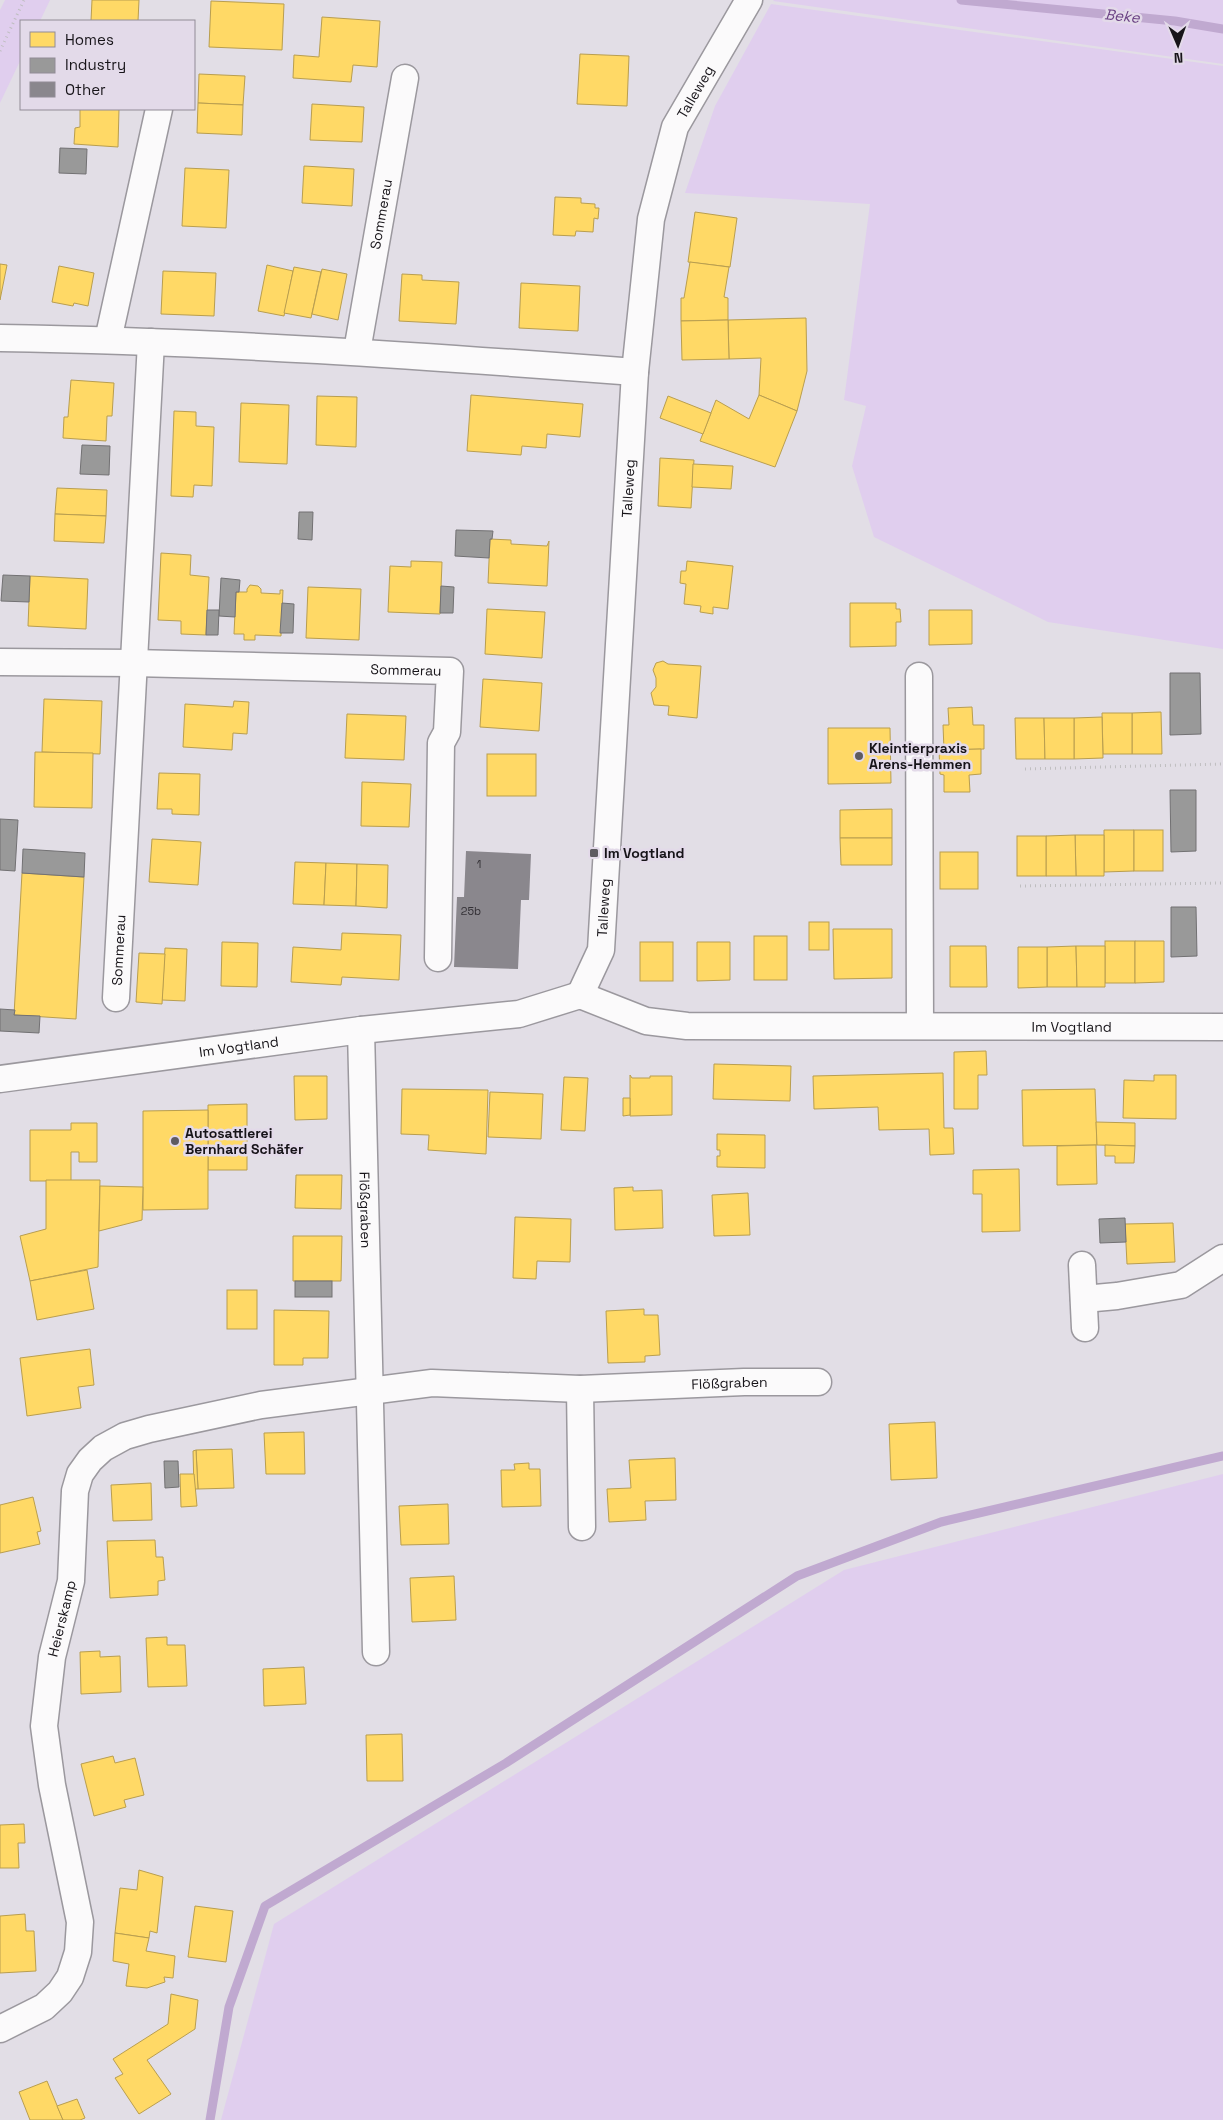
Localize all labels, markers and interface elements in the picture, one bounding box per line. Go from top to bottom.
water label: Beke [1103,4,1142,27]
legend [20,20,195,110]
north arrow [1153,20,1203,70]
text: Homes [65,30,114,49]
text: N [1173,49,1183,67]
text: Industry [65,55,126,74]
street label: Talleweg [673,62,718,122]
text: Other [65,80,106,99]
street label: Sommerau [366,178,396,251]
street label: Talleweg [617,459,639,518]
street label: Sommerau [370,660,442,680]
place label: Kleintierpraxis Arens-Hemmen [869,739,971,773]
marker: Kleintierpraxis Arens-Hemmen [853,750,865,762]
place label: Im Vogtland [604,844,685,862]
marker: Im Vogtland [588,847,600,859]
house number: 1 [477,857,481,871]
street label: Talleweg [593,878,614,937]
house number: 25b [461,904,481,918]
street label: Sommerau [108,914,129,986]
street label: Im Vogtland [1032,1018,1112,1036]
street label: Im Vogtland [198,1032,280,1061]
place label: Autosattlerei Bernhard Schäfer [185,1124,304,1158]
marker: Autosattlerei Bernhard Schäfer [169,1135,181,1147]
street label: Flößgraben [355,1171,375,1248]
street label: Flößgraben [691,1373,768,1393]
street label: Heierskamp [43,1578,80,1659]

